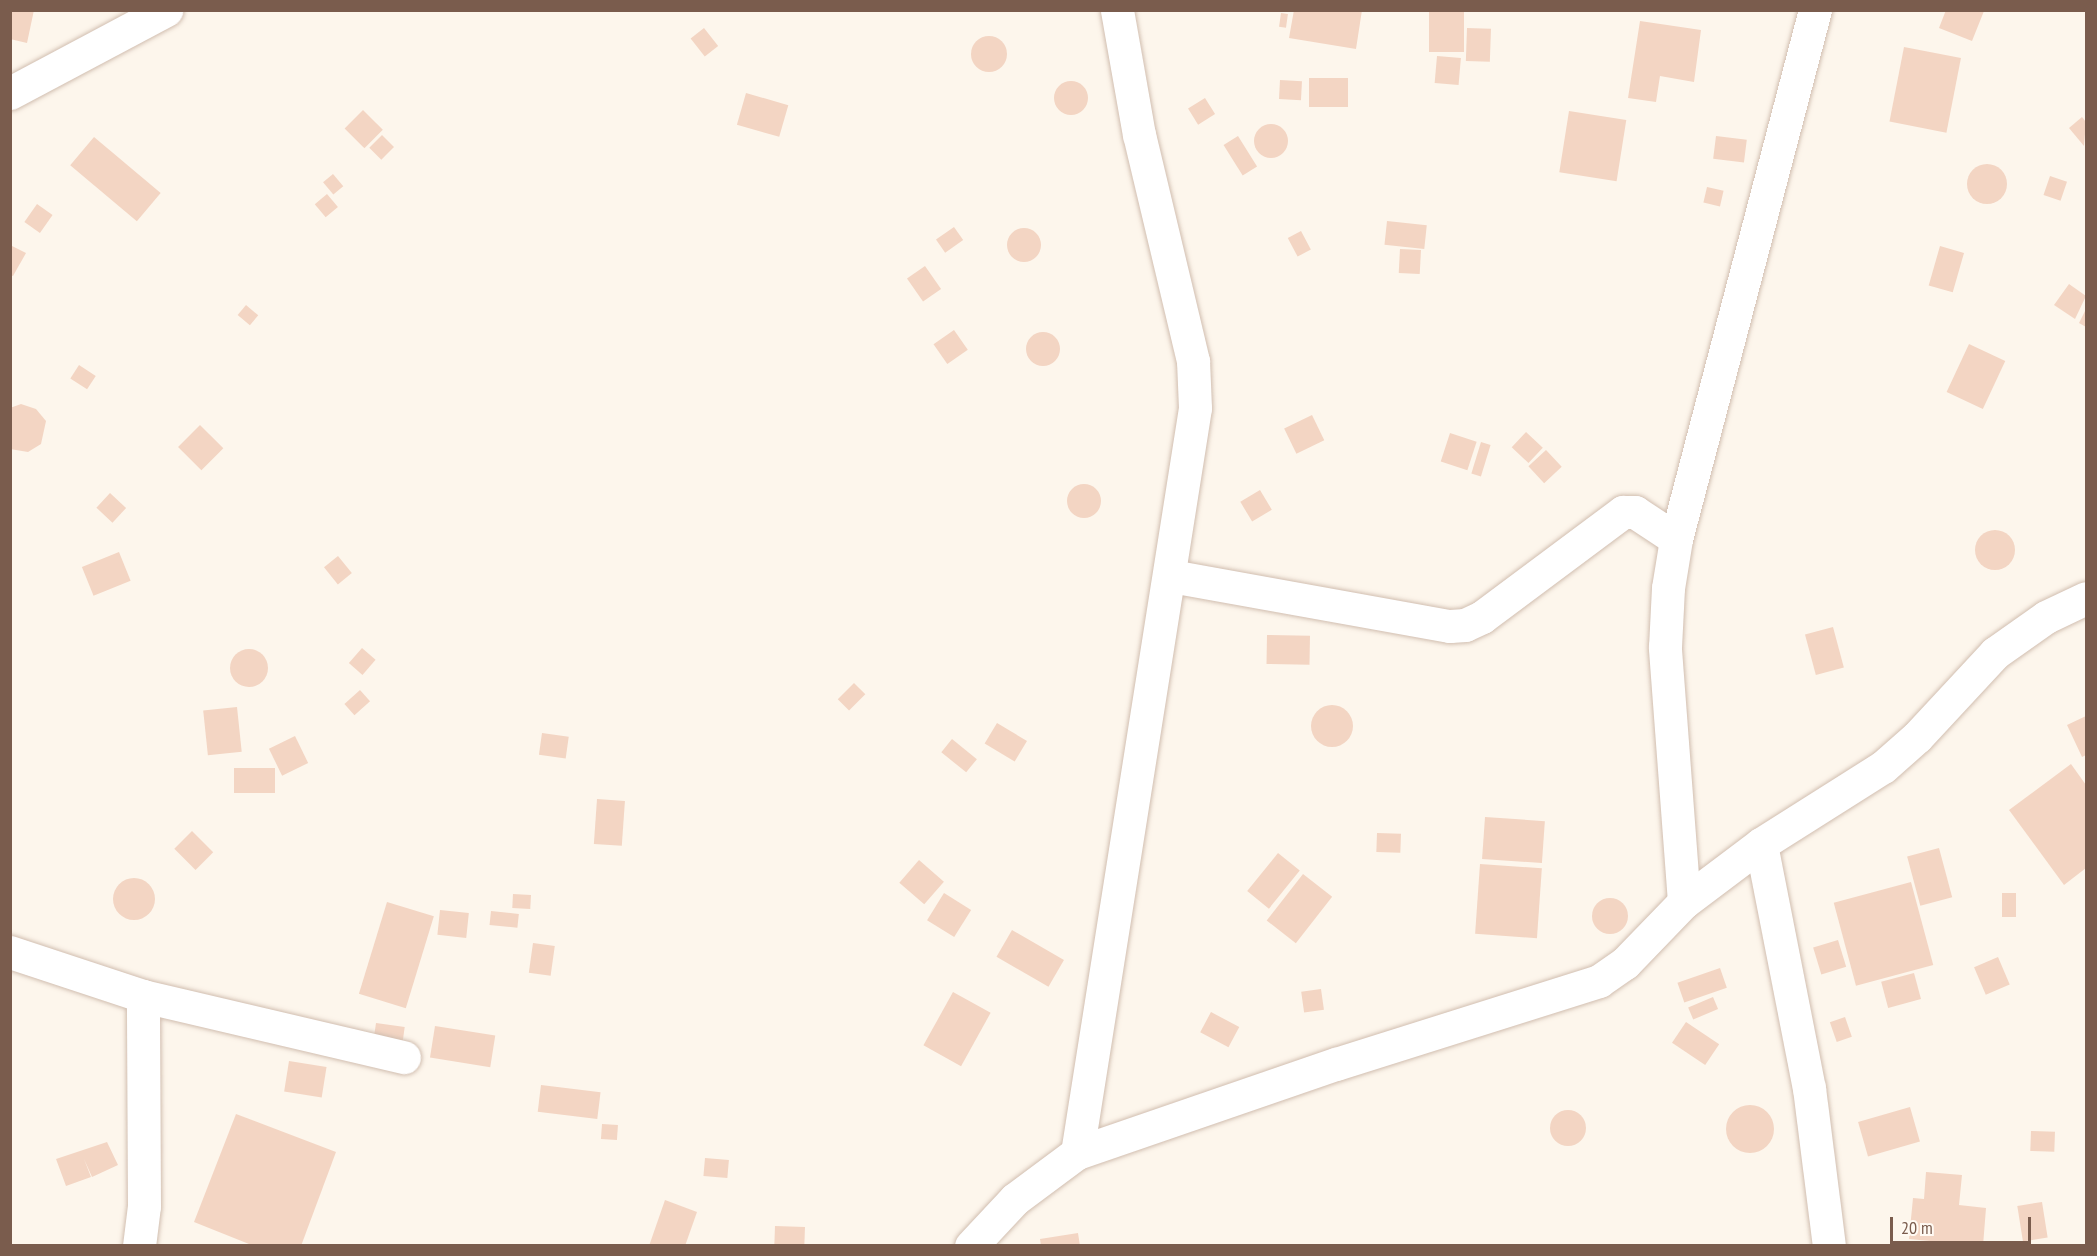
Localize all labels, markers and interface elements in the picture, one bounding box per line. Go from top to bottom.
scale bar [1893,1205,2034,1243]
text: 20 m [1901,1216,1933,1239]

